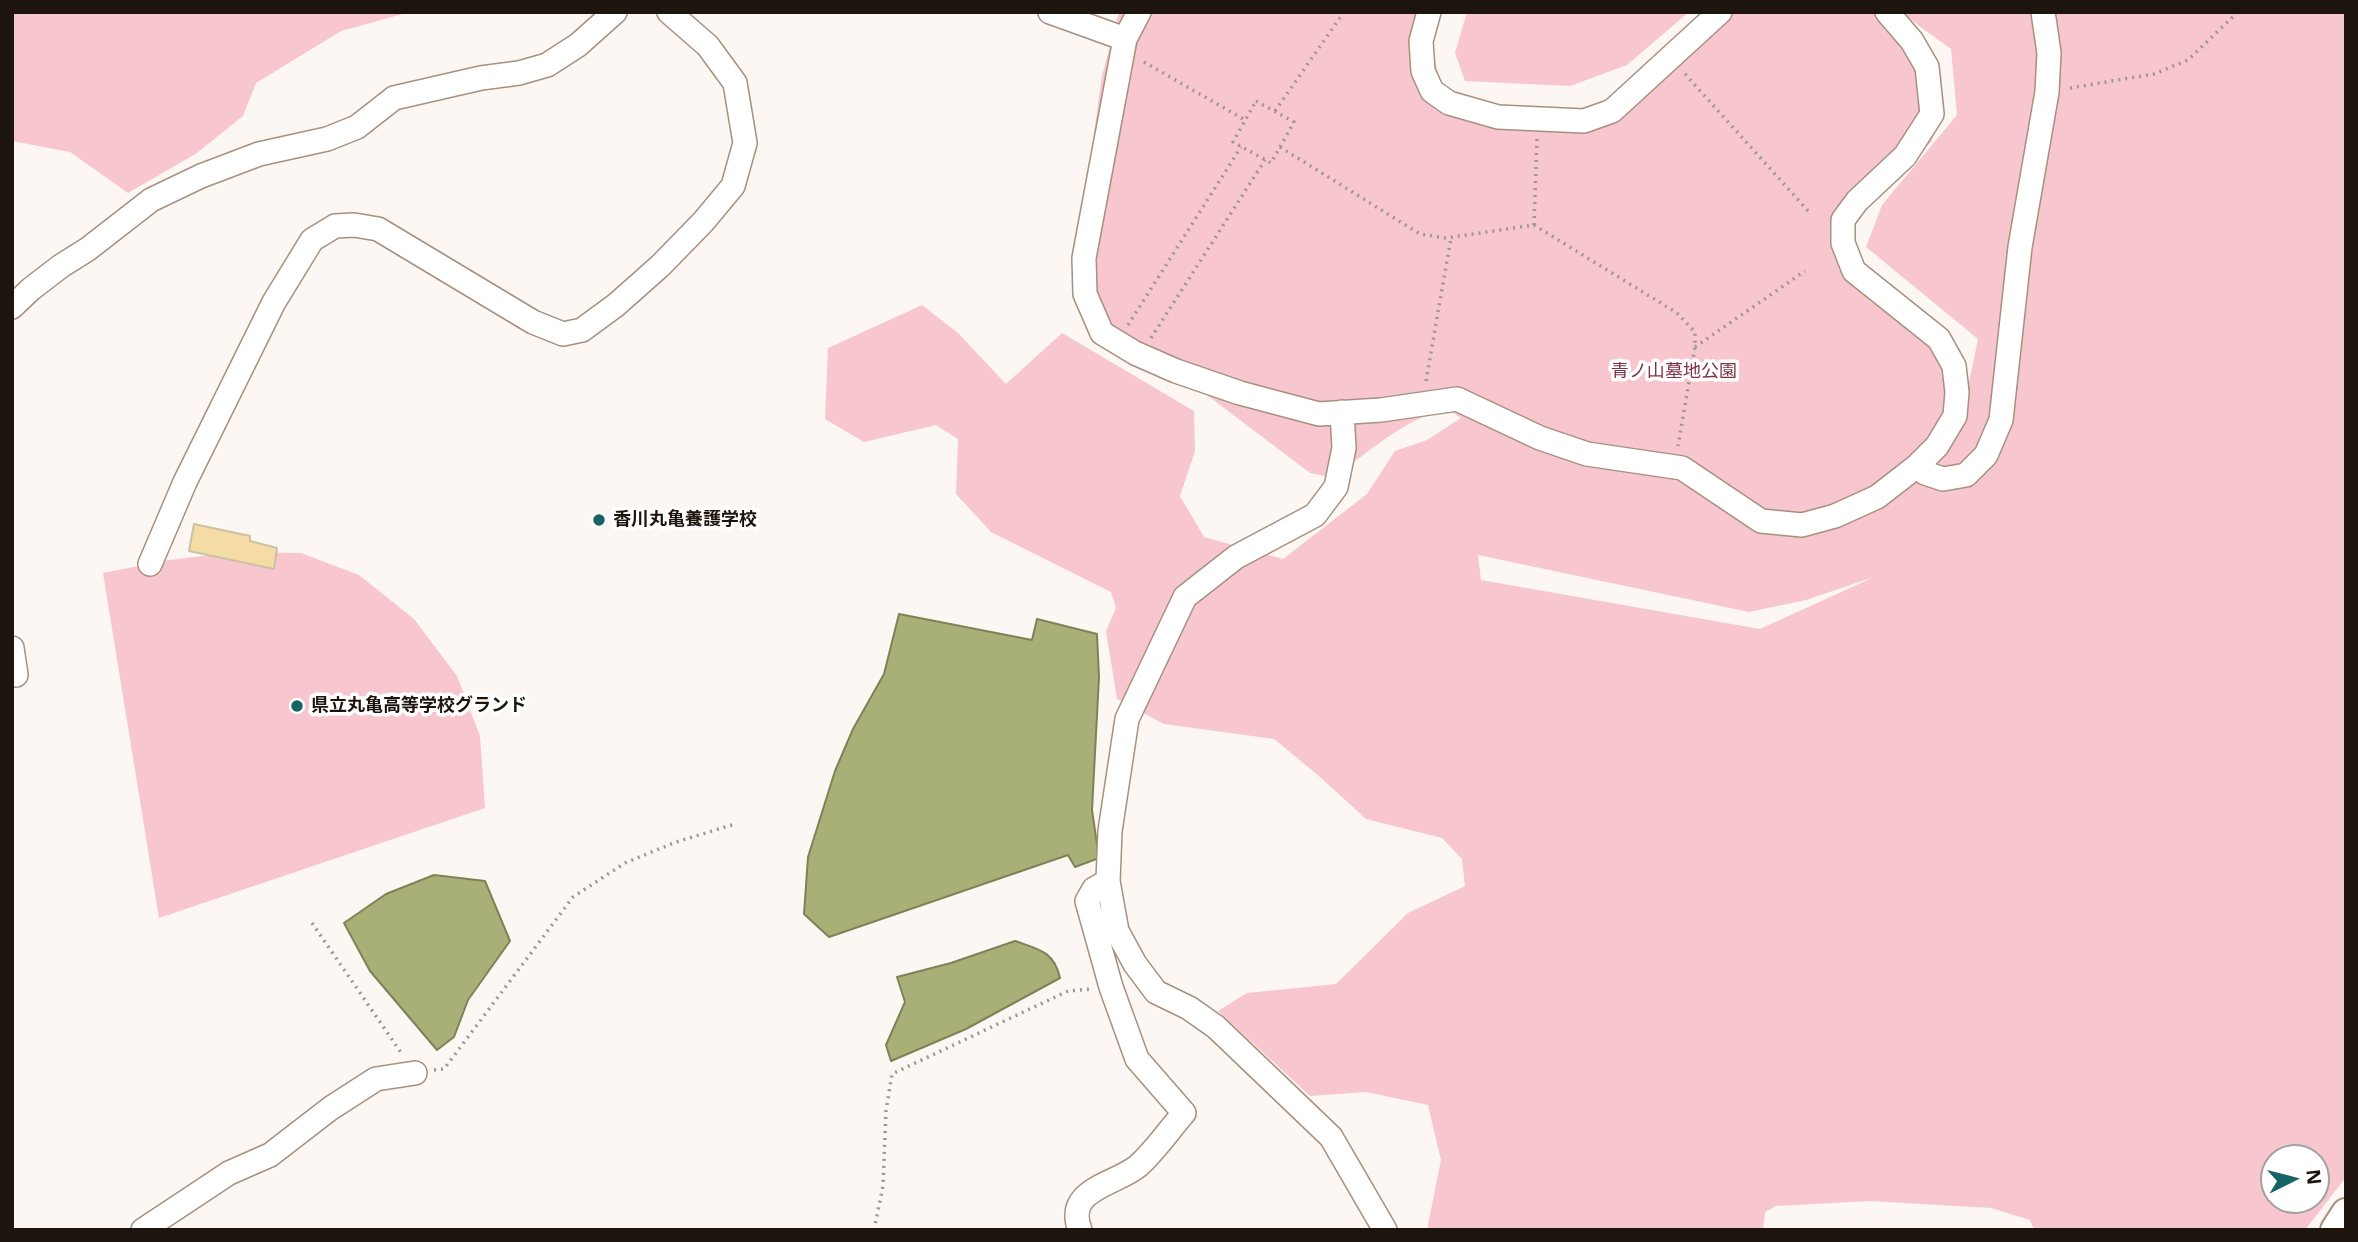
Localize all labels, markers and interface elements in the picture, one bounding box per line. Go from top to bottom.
park label: 青ノ山墓地公園 [1611,361,1737,383]
place label: 香川丸亀養護学校 [613,509,757,531]
marker: 香川丸亀養護学校 [591,512,607,528]
place label: 県立丸亀高等学校グランド [311,695,527,717]
marker: 県立丸亀高等学校グランド [289,698,305,714]
north arrow [2260,1144,2330,1214]
text: N [2300,1168,2328,1186]

